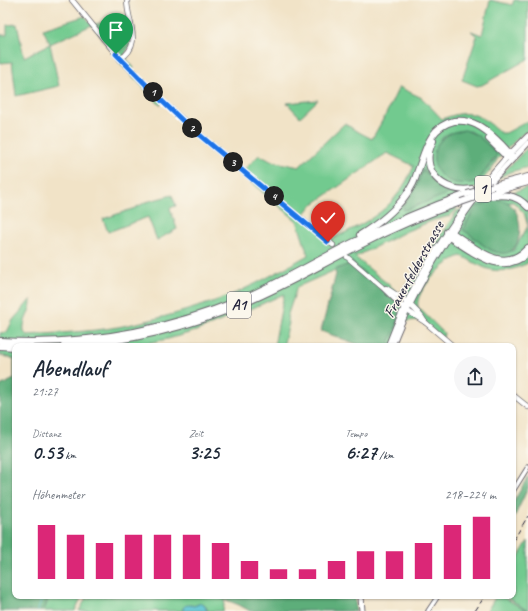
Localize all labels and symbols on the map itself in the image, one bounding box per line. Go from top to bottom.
pin [99,13,133,54]
pin: 1 [143,82,163,102]
pin: 2 [182,118,202,138]
pin: 3 [223,152,243,172]
road number: 1 [475,176,491,202]
pin: 4 [264,186,284,206]
pin [311,201,345,242]
street label: Frauenfelderstrasse [379,216,449,321]
road number: A1 [227,292,251,318]

